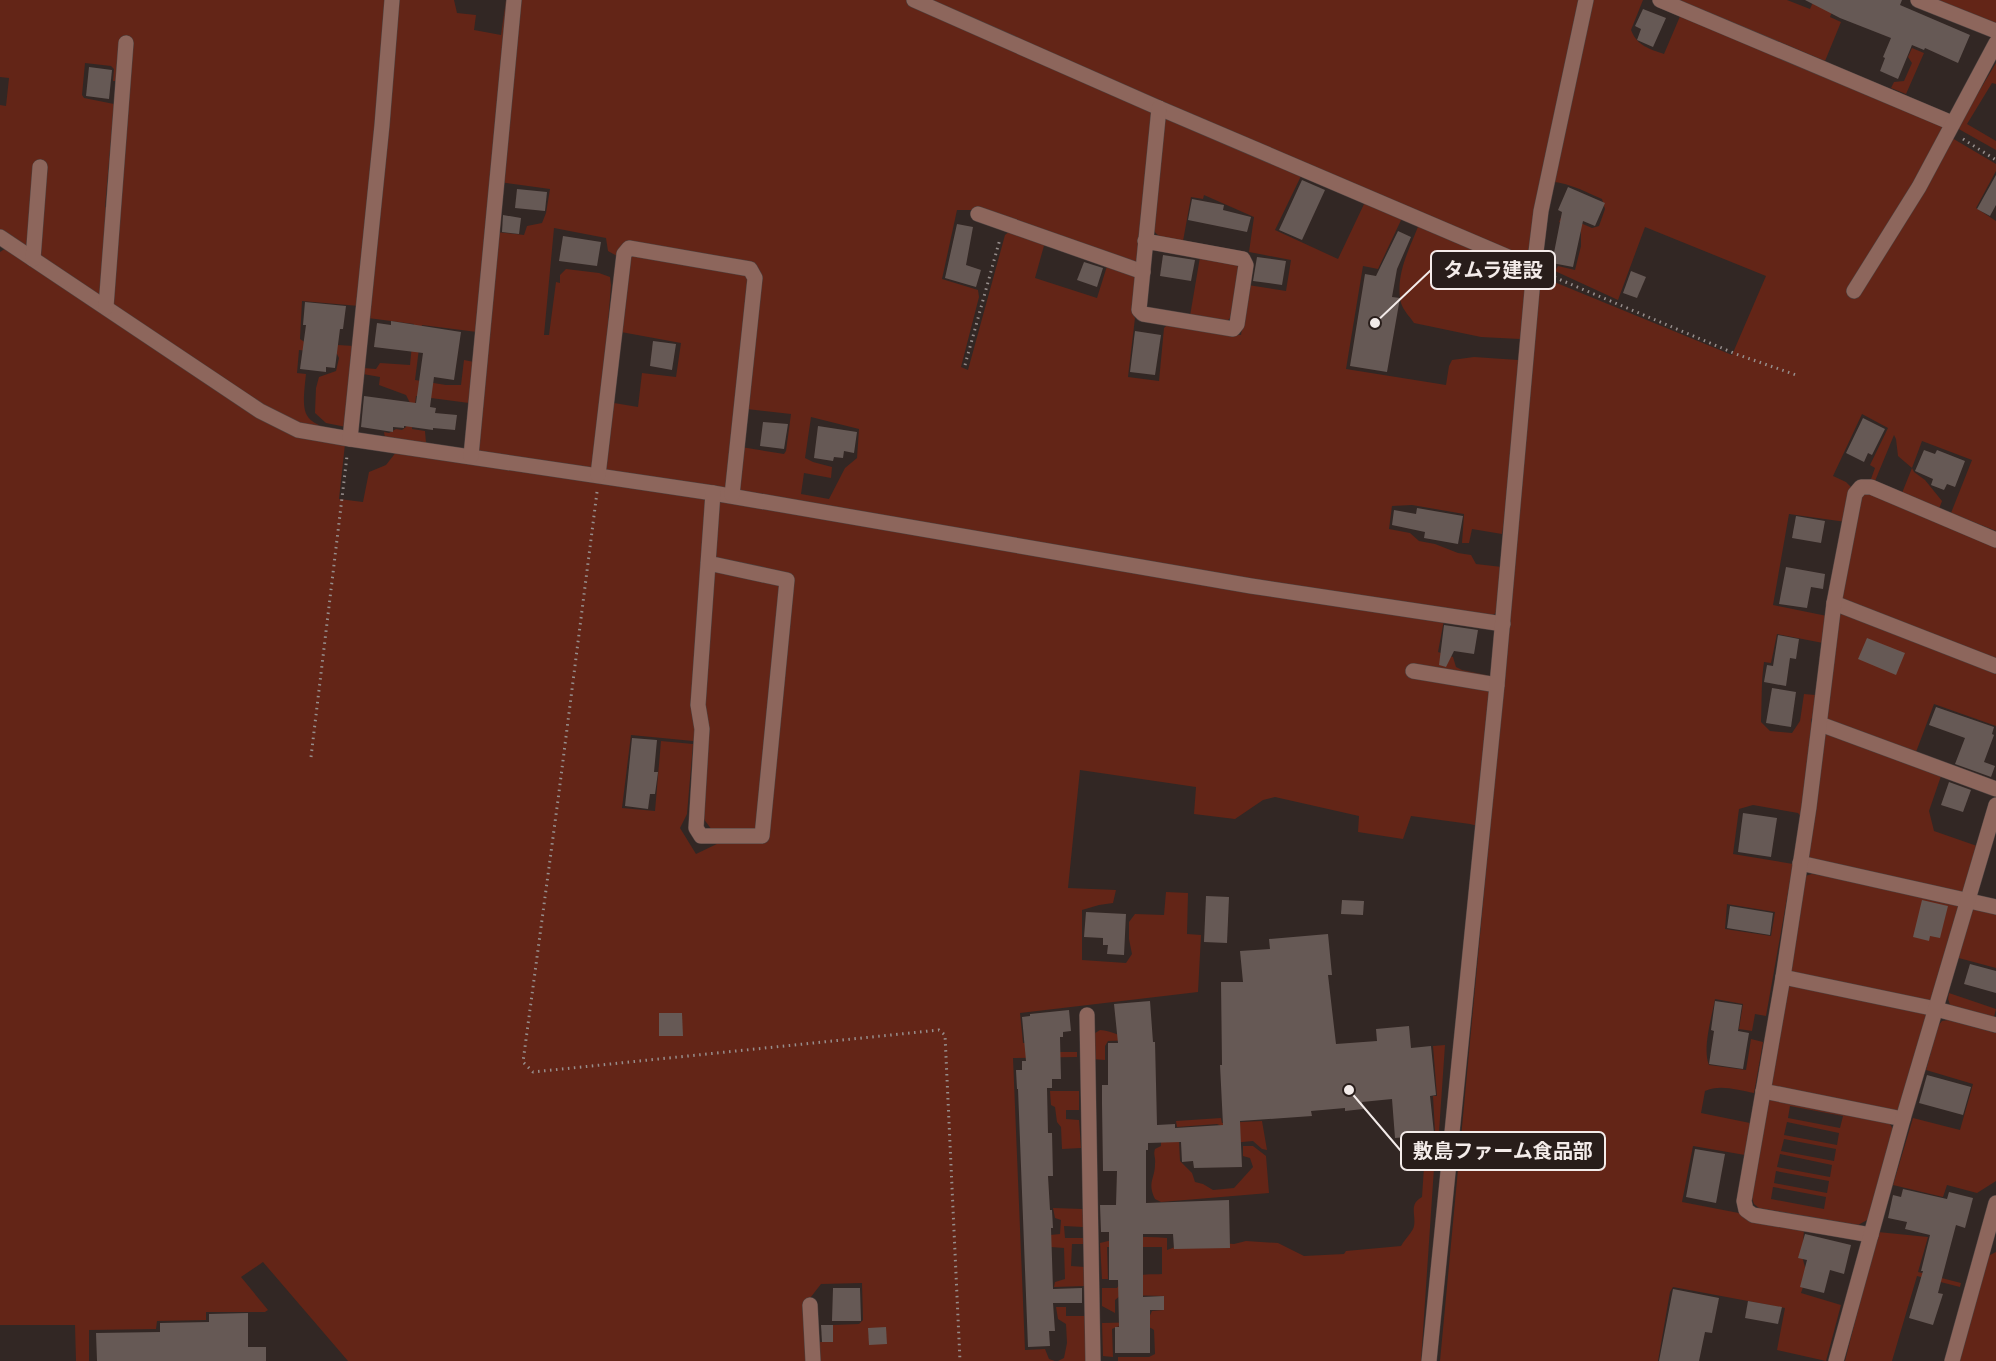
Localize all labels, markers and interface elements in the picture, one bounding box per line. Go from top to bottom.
callout: タムラ建設 [1431,251,1555,289]
text: タムラ建設 [1444,256,1543,284]
callout: 敷島ファーム食品部 [1401,1132,1605,1170]
text: 敷島ファーム食品部 [1413,1137,1593,1165]

